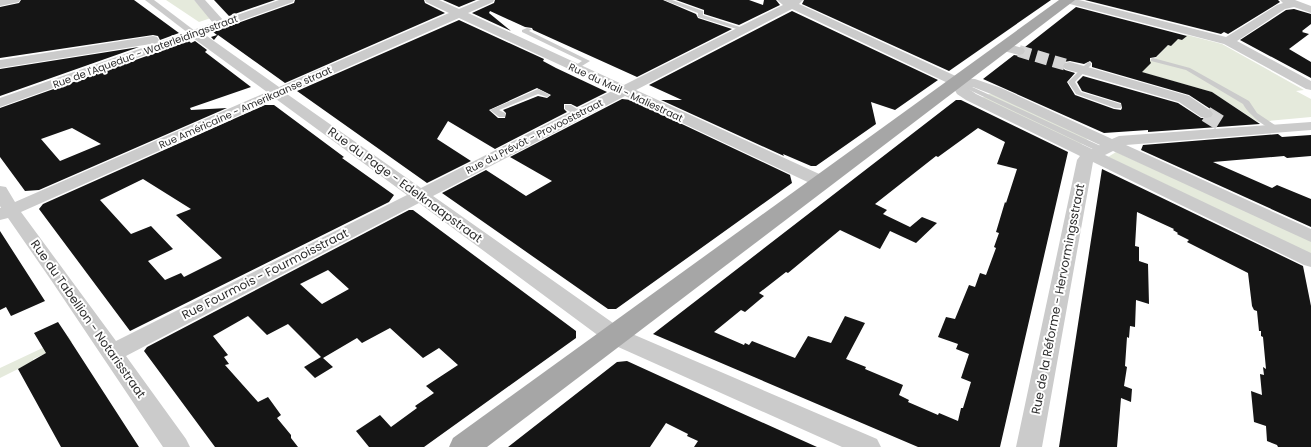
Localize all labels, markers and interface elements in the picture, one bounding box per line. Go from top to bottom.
street label: Rue de l'Aqueduc - Waterleidingsstraat [51,11,240,92]
street label: Rue du Mail - Maliestraat [566,59,686,126]
street label: Rue Américaine - Amerikaanse straat [156,62,334,153]
street label: Rue du Prévôt - Provooststraat [463,95,606,178]
street label: Rue du Page - Edelknaapstraat [325,123,486,246]
street label: Rue de la Réforme - Hervormingsstraat [1027,182,1088,416]
street label: Rue Fourmois - Fourmoisstraat [179,224,351,323]
street label: Rue du Tabellion - Notarisstraat [27,236,150,401]

